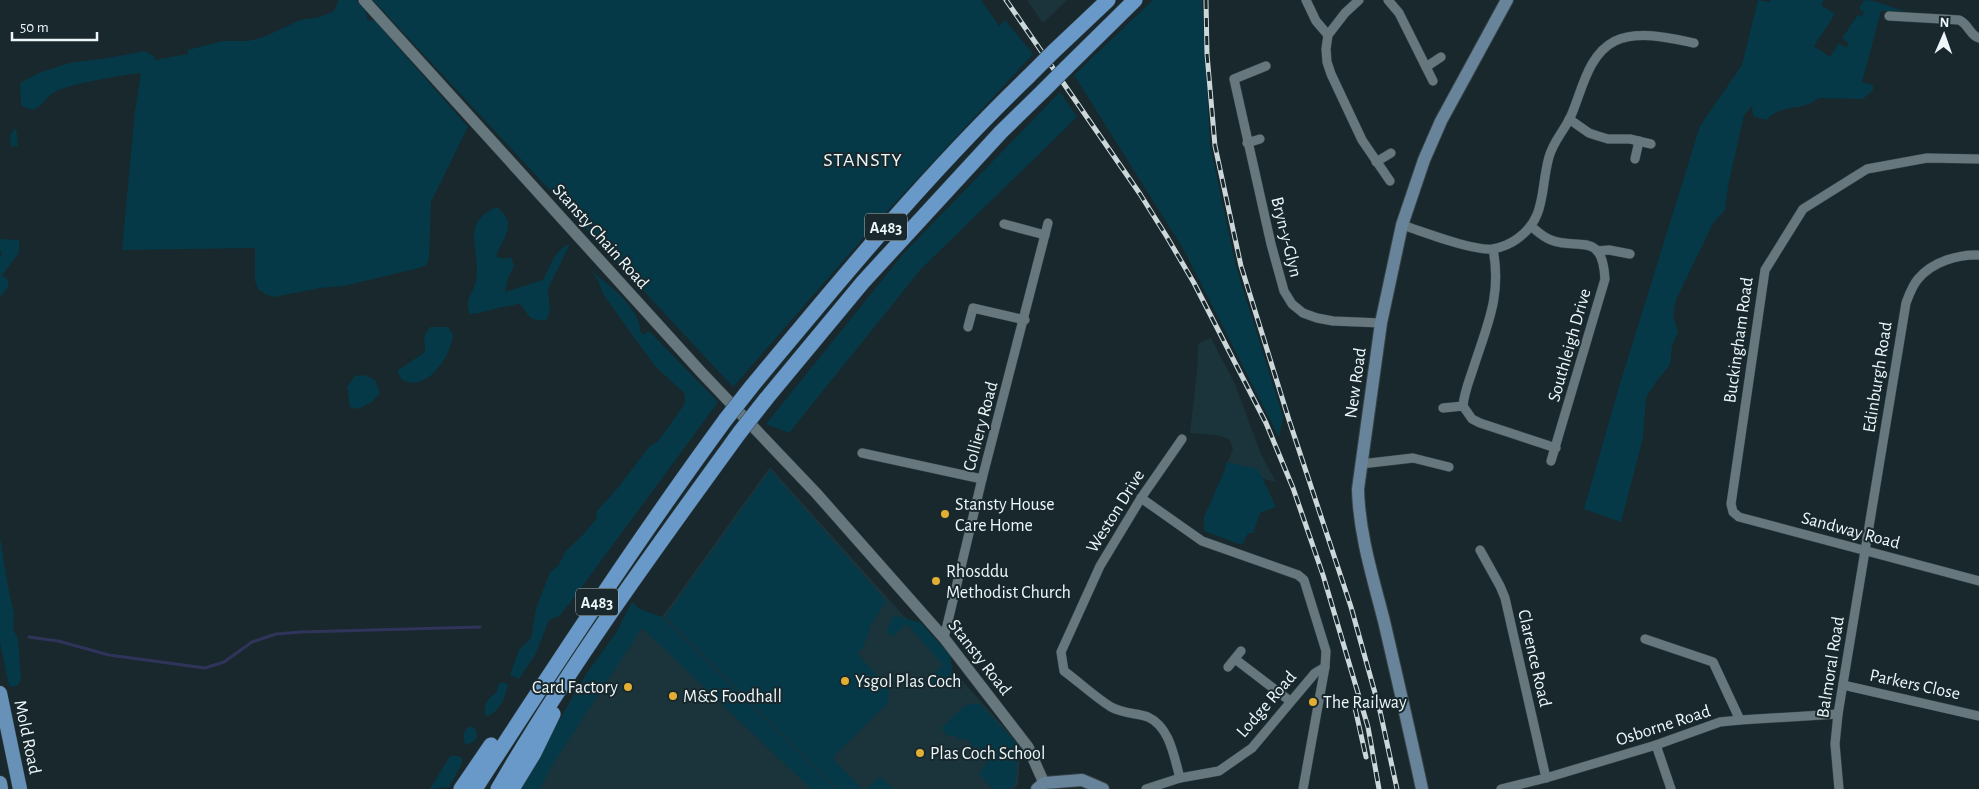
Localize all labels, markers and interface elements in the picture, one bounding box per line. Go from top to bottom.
scale bar [12,10,98,42]
north arrow [1919,10,1969,60]
text: N [1939,16,1950,30]
text: 50 m [20,20,49,35]
district label: STANSTY [823,150,903,170]
street label: Stansty Chain Road [549,181,652,293]
street label: Bryn-y-Glyn [1267,195,1305,279]
road number: A483 [865,213,907,240]
street label: Buckingham Road [1721,276,1757,404]
street label: Southleigh Drive [1545,287,1595,404]
street label: Edinburgh Road [1860,320,1896,434]
street label: New Road [1342,347,1370,420]
street label: Colliery Road [960,380,1002,473]
street label: Weston Drive [1083,467,1148,556]
place label: Stansty House Care Home [955,496,1055,535]
marker: Stansty House Care Home [939,508,951,520]
street label: Sandway Road [1800,509,1902,553]
place label: Rhosddu Methodist Church [946,563,1071,602]
marker: Rhosddu Methodist Church [930,575,942,587]
road number: A483 [576,588,618,616]
street label: Clarence Road [1514,608,1554,709]
street label: Balmoral Road [1814,615,1848,719]
street label: Stansty Road [944,616,1014,699]
street label: Parkers Close [1868,667,1962,703]
street label: Lodge Road [1233,668,1300,741]
place label: Ysgol Plas Coch [855,673,961,691]
marker: Ysgol Plas Coch [839,675,851,687]
place label: Card Factory [532,679,618,697]
marker: Card Factory [622,681,634,693]
place label: M&S Foodhall [683,688,782,706]
marker: M&S Foodhall [667,690,679,702]
place label: The Railway [1323,694,1407,712]
marker: The Railway [1307,696,1319,708]
street label: Mold Road [10,699,44,776]
street label: Osborne Road [1614,702,1713,750]
place label: Plas Coch School [930,745,1045,763]
marker: Plas Coch School [914,747,926,759]

